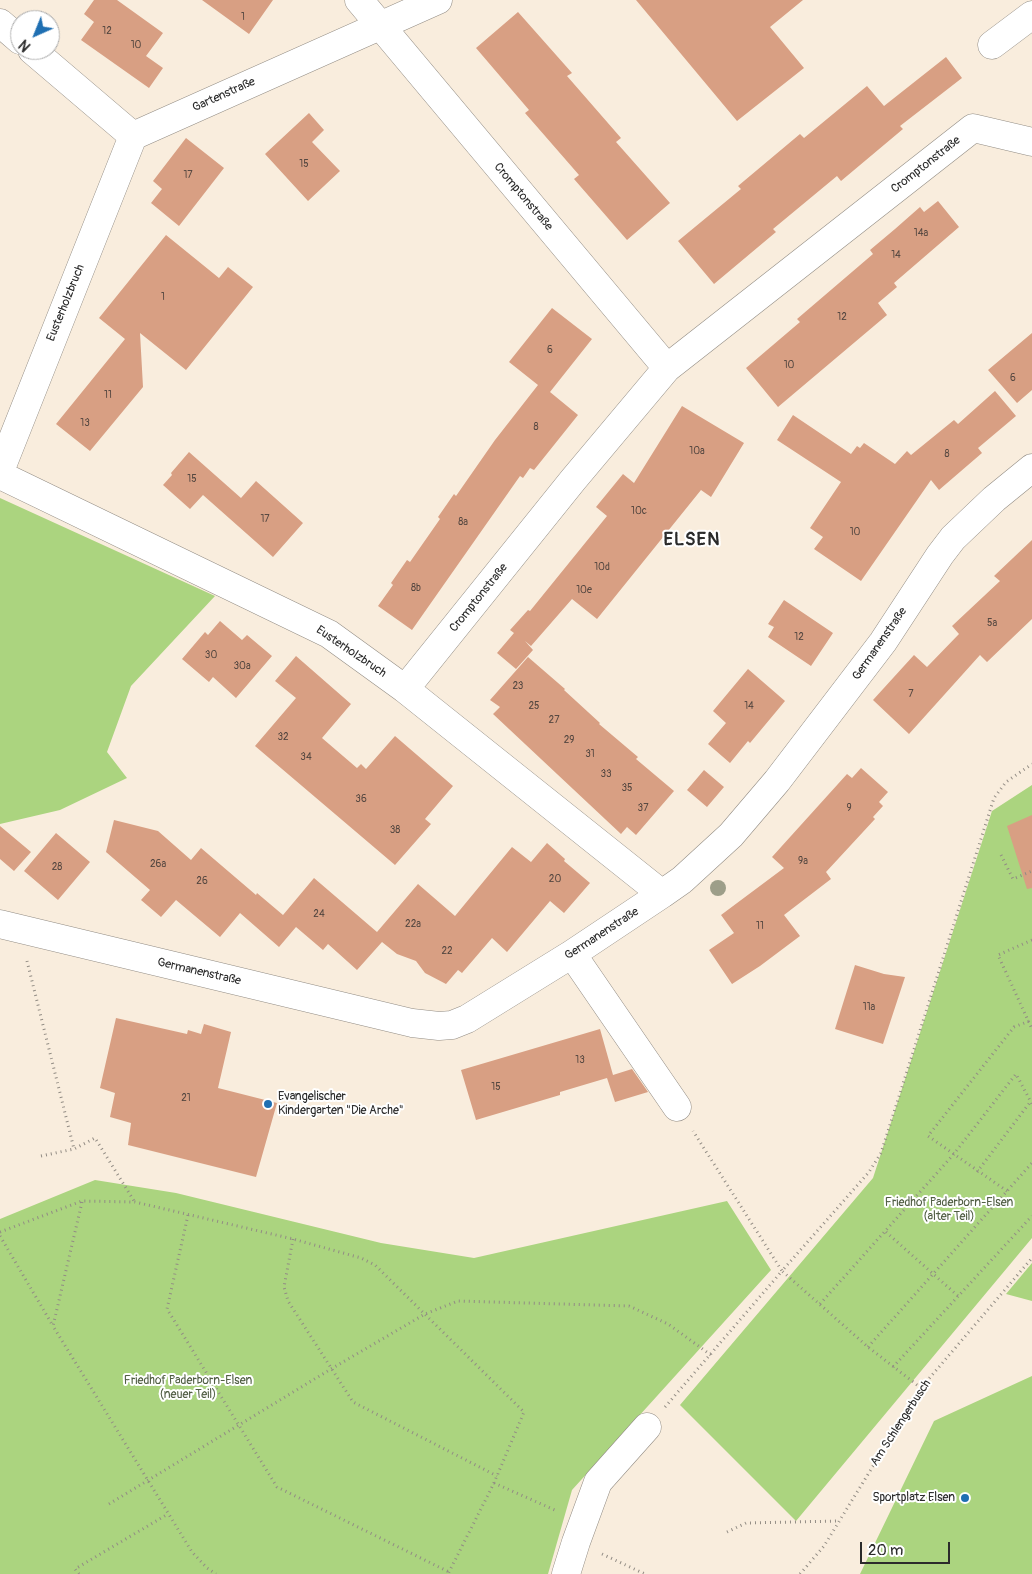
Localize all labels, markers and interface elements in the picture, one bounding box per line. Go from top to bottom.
north arrow [10,10,60,60]
house number: 1 [241,11,245,23]
house number: 12 [102,25,112,37]
text: N [16,36,34,55]
house number: 10 [131,39,141,51]
street label: Gartenstraße [190,75,258,115]
street label: Cromptonstraße [888,133,964,197]
house number: 15 [299,158,309,170]
street label: Cromptonstraße [490,160,556,234]
house number: 17 [183,169,193,181]
house number: 14a [914,227,928,239]
house number: 14 [891,249,901,261]
street label: Eusterholzbruch [44,262,88,344]
house number: 1 [161,291,165,303]
house number: 12 [837,311,847,323]
house number: 6 [547,344,553,356]
house number: 10 [784,359,794,371]
house number: 6 [1010,372,1016,384]
house number: 11 [104,389,112,401]
house number: 13 [80,417,90,429]
house number: 8 [533,421,539,433]
house number: 10a [689,445,705,457]
house number: 8 [944,448,950,460]
house number: 15 [187,473,197,485]
house number: 10c [631,505,647,517]
house number: 17 [260,513,270,525]
house number: 8a [458,516,468,528]
house number: 10 [850,526,860,538]
district label: ELSEN [663,529,721,551]
street label: Cromptonstraße [447,561,511,635]
house number: 10d [594,561,610,573]
house number: 8b [411,582,421,594]
house number: 10e [576,584,592,596]
street label: Germanenstraße [850,605,910,683]
house number: 5a [987,617,997,629]
street label: Eusterholzbruch [313,623,389,681]
house number: 12 [794,631,804,643]
house number: 30 [205,649,217,661]
house number: 30a [233,660,251,672]
house number: 23 [513,680,523,692]
house number: 7 [908,688,914,700]
house number: 25 [528,700,540,712]
house number: 14 [744,700,754,712]
house number: 27 [549,714,559,726]
house number: 32 [277,731,289,743]
house number: 29 [564,734,574,746]
house number: 31 [585,748,595,760]
house number: 34 [300,751,312,763]
house number: 33 [600,768,612,780]
house number: 35 [622,782,632,794]
house number: 36 [355,793,367,805]
house number: 37 [638,802,648,814]
house number: 9 [846,802,852,814]
house number: 38 [390,824,400,836]
house number: 9a [798,855,808,867]
house number: 26a [150,858,166,870]
house number: 28 [52,861,62,873]
house number: 20 [549,873,561,885]
house number: 26 [196,875,208,887]
street label: Germanenstraße [562,905,642,963]
house number: 24 [313,908,325,920]
house number: 22a [405,918,421,930]
house number: 11 [756,920,764,932]
house number: 22 [441,945,453,957]
street label: Germanenstraße [156,955,242,989]
house number: 11a [863,1001,875,1013]
house number: 13 [575,1054,585,1066]
house number: 15 [491,1081,501,1093]
place label: Evangelischer Kindergarten "Die Arche" [278,1090,404,1118]
house number: 21 [181,1092,191,1104]
marker: Evangelischer Kindergarten "Die Arche" [262,1098,274,1110]
park label: Friedhof Paderborn-Elsen (alter Teil) [885,1196,1013,1224]
park label: Friedhof Paderborn-Elsen (neuer Teil) [124,1374,252,1402]
street label: Am Schlengerbusch [868,1377,934,1469]
place label: Sportplatz Elsen [872,1491,955,1505]
marker: Sportplatz Elsen [959,1492,971,1504]
scale bar [862,1532,952,1564]
text: 20 m [868,1541,903,1560]

